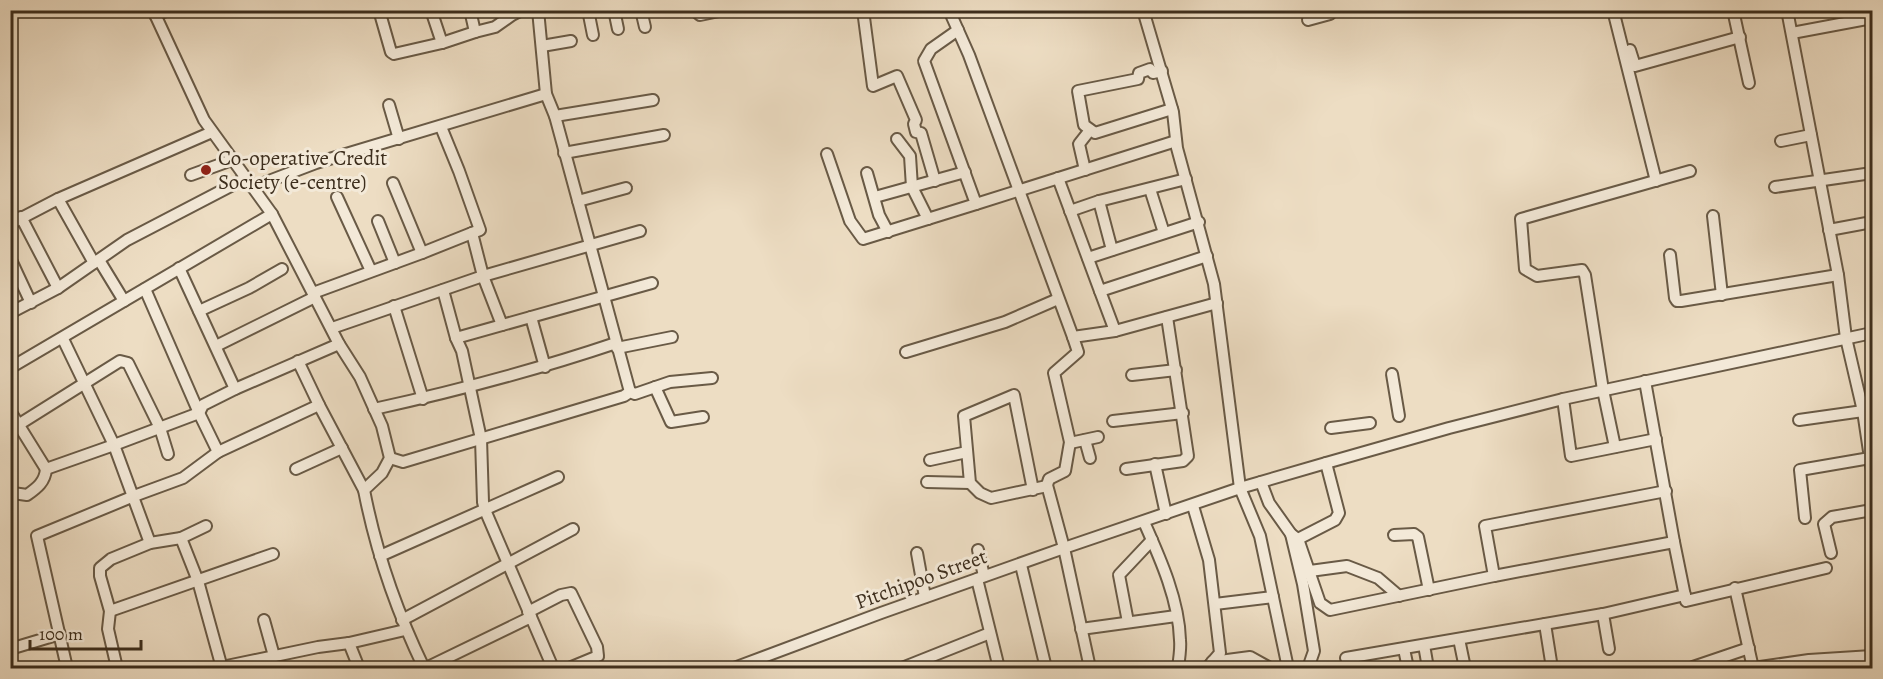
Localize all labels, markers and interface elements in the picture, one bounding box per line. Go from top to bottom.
place label: Co-operative Credit Society (e-centre) [218,144,387,196]
marker: Co-operative Credit Society (e-centre) [199,163,213,177]
street label: Pitchipoo Street [851,542,991,616]
scale bar [30,613,141,651]
text: 100 m [39,622,83,646]

